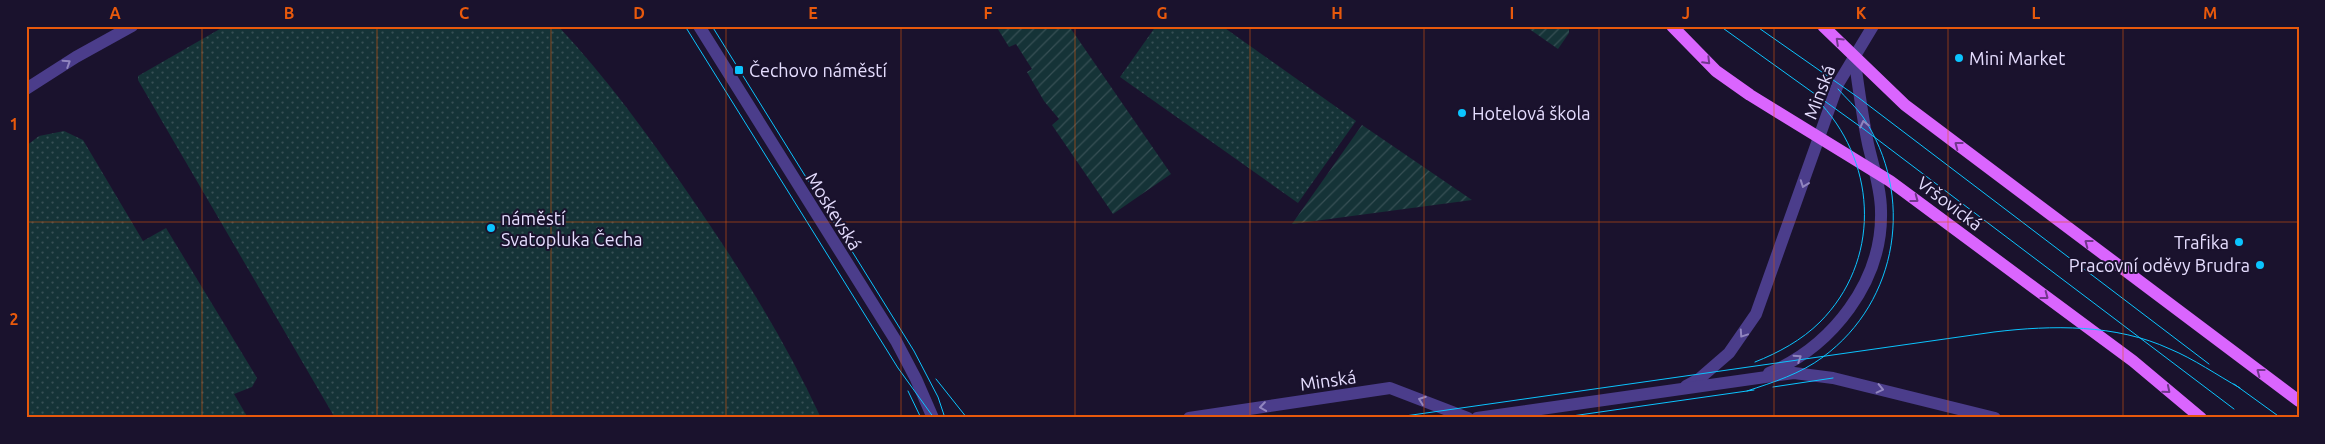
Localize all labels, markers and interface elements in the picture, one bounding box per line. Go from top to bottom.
text: A [109,4,121,22]
text: B [284,4,294,22]
text: C [459,4,469,22]
text: D [633,4,645,22]
text: E [808,4,818,22]
text: F [984,4,993,22]
text: G [1156,4,1168,22]
text: H [1331,4,1343,22]
text: I [1510,4,1514,22]
text: J [1682,4,1690,22]
text: K [1856,4,1867,22]
text: L [2032,4,2041,22]
text: M [2203,4,2217,22]
one-way arrow [1835,37,1844,46]
place label: Mini Market [1969,48,2065,68]
marker: Mini Market [1953,52,1965,64]
one-way arrow [1701,55,1710,64]
place label: Čechovo náměstí [749,59,887,80]
one-way arrow [61,60,71,69]
street label: Minská [1800,62,1838,122]
marker: Čechovo náměstí [733,64,745,76]
place label: Hotelová škola [1472,103,1590,123]
marker: Hotelová škola [1456,107,1468,119]
text: 1 [9,115,19,133]
one-way arrow [1859,120,1870,129]
one-way arrow [1954,142,1964,151]
street label: Moskevská [802,169,866,253]
street label: Vršovická [1914,172,1986,234]
one-way arrow [1800,179,1810,188]
one-way arrow [1909,193,1919,202]
place label: náměstí Svatopluka Čecha [501,208,643,249]
marker: náměstí Svatopluka Čecha [485,222,497,234]
place label: Trafika [2174,232,2229,252]
marker: Trafika [2233,236,2245,248]
one-way arrow [2084,240,2094,249]
place label: Pracovní oděvy Brudra [2069,255,2250,275]
marker: Pracovní oděvy Brudra [2254,259,2266,271]
one-way arrow [2039,290,2049,299]
text: 2 [9,310,19,328]
one-way arrow [1740,329,1749,338]
one-way arrow [1792,355,1801,364]
street label: Minská [1299,366,1357,394]
one-way arrow [2256,369,2266,378]
one-way arrow [1876,383,1885,394]
one-way arrow [2161,384,2170,392]
one-way arrow [1419,396,1427,406]
one-way arrow [1259,401,1267,412]

